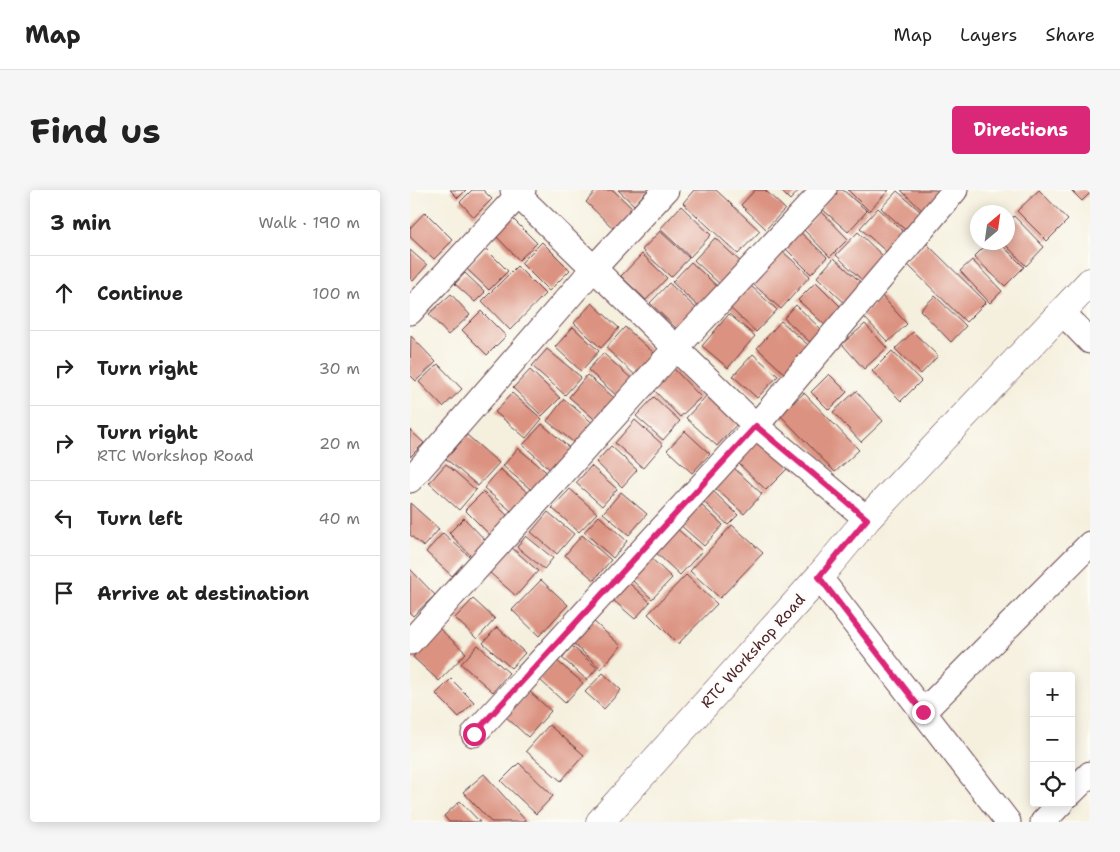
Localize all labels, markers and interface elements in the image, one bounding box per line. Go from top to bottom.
text: Map [25,19,81,51]
text: Map [894,23,932,47]
text: Layers [960,23,1017,47]
text: Share [1045,23,1095,47]
button: Directions [952,106,1090,154]
text: Find us [30,107,161,154]
north arrow [970,205,1015,250]
text: 3 min [50,209,111,237]
text: Walk · 190 m [258,212,360,233]
icon: ahead [50,279,78,307]
text: Continue [97,281,183,306]
text: 100 m [312,283,360,304]
icon: right [50,354,78,382]
text: Turn right [97,356,198,381]
text: 30 m [319,358,360,379]
text: Turn right [97,420,198,445]
icon: right [50,429,78,457]
text: 20 m [319,433,360,454]
text: RTC Workshop Road [97,445,254,466]
icon: left [50,504,78,532]
text: Turn left [97,506,183,531]
text: 40 m [318,508,360,529]
icon: arrive [50,579,78,607]
text: Arrive at destination [97,581,309,606]
street label: RTC Workshop Road [696,589,810,712]
map controls [1030,672,1075,807]
button: + [1030,672,1075,717]
route end [912,701,935,724]
button: − [1030,717,1075,762]
route start [463,723,486,746]
button: locate [1030,762,1075,807]

